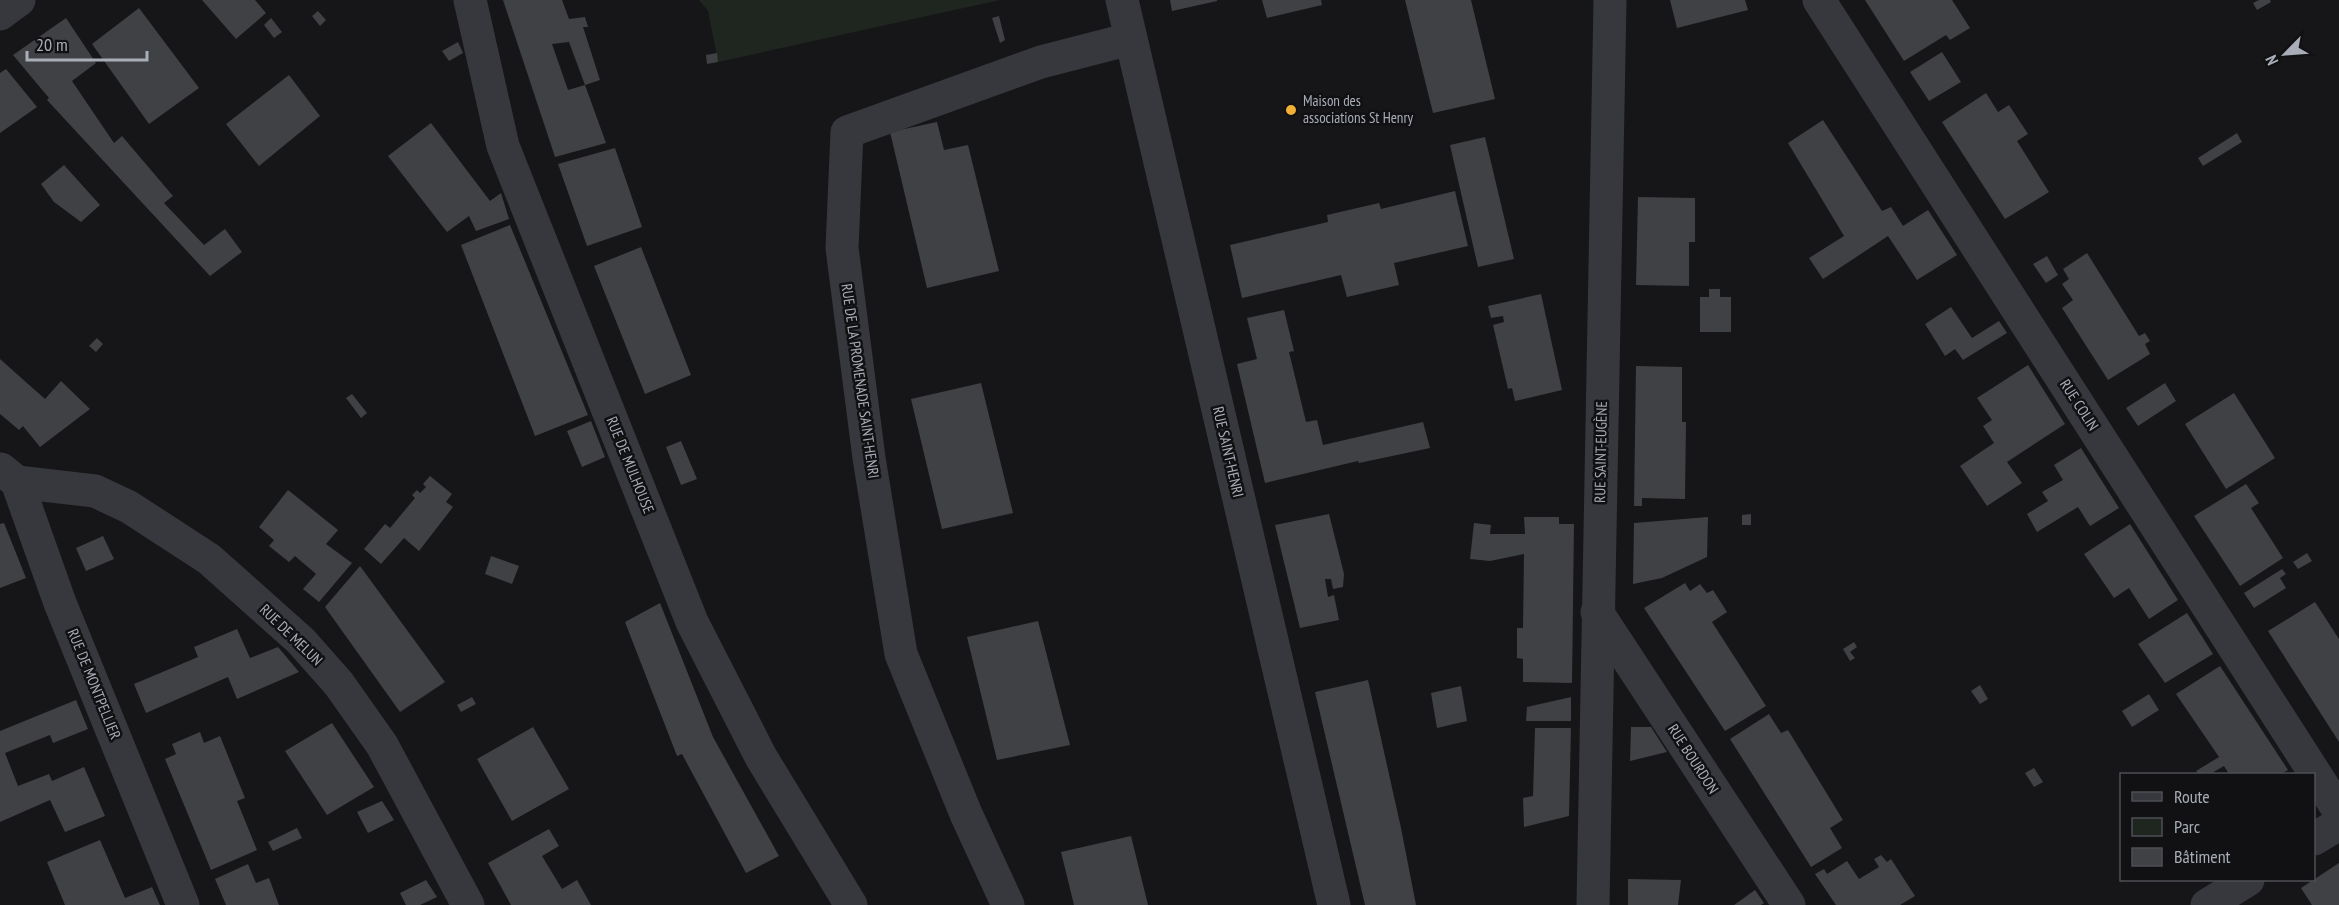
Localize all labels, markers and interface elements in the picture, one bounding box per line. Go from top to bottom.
scale bar [27,24,147,62]
north arrow [2255,24,2315,84]
text: 20 m [36,33,68,56]
text: N [2261,52,2282,68]
place label: Maison des associations St Henry [1303,91,1414,127]
marker: Maison des associations St Henry [1284,103,1298,117]
street label: RUE DE LA PROMENADE SAINT-HENRI [837,282,884,480]
street label: RUE COLIN [2056,376,2103,434]
street label: RUE SAINT-EUGÈNE [1590,401,1611,503]
street label: RUE SAINT-HENRI [1209,405,1248,499]
street label: RUE DE MULHOUSE [602,414,659,516]
street label: RUE DE MELUN [256,600,327,669]
street label: RUE DE MONTPELLIER [64,626,125,742]
street label: RUE BOURDON [1664,720,1723,797]
legend [2120,773,2315,881]
text: Route [2174,785,2210,808]
text: Parc [2174,815,2201,838]
text: Bâtiment [2174,845,2231,868]

